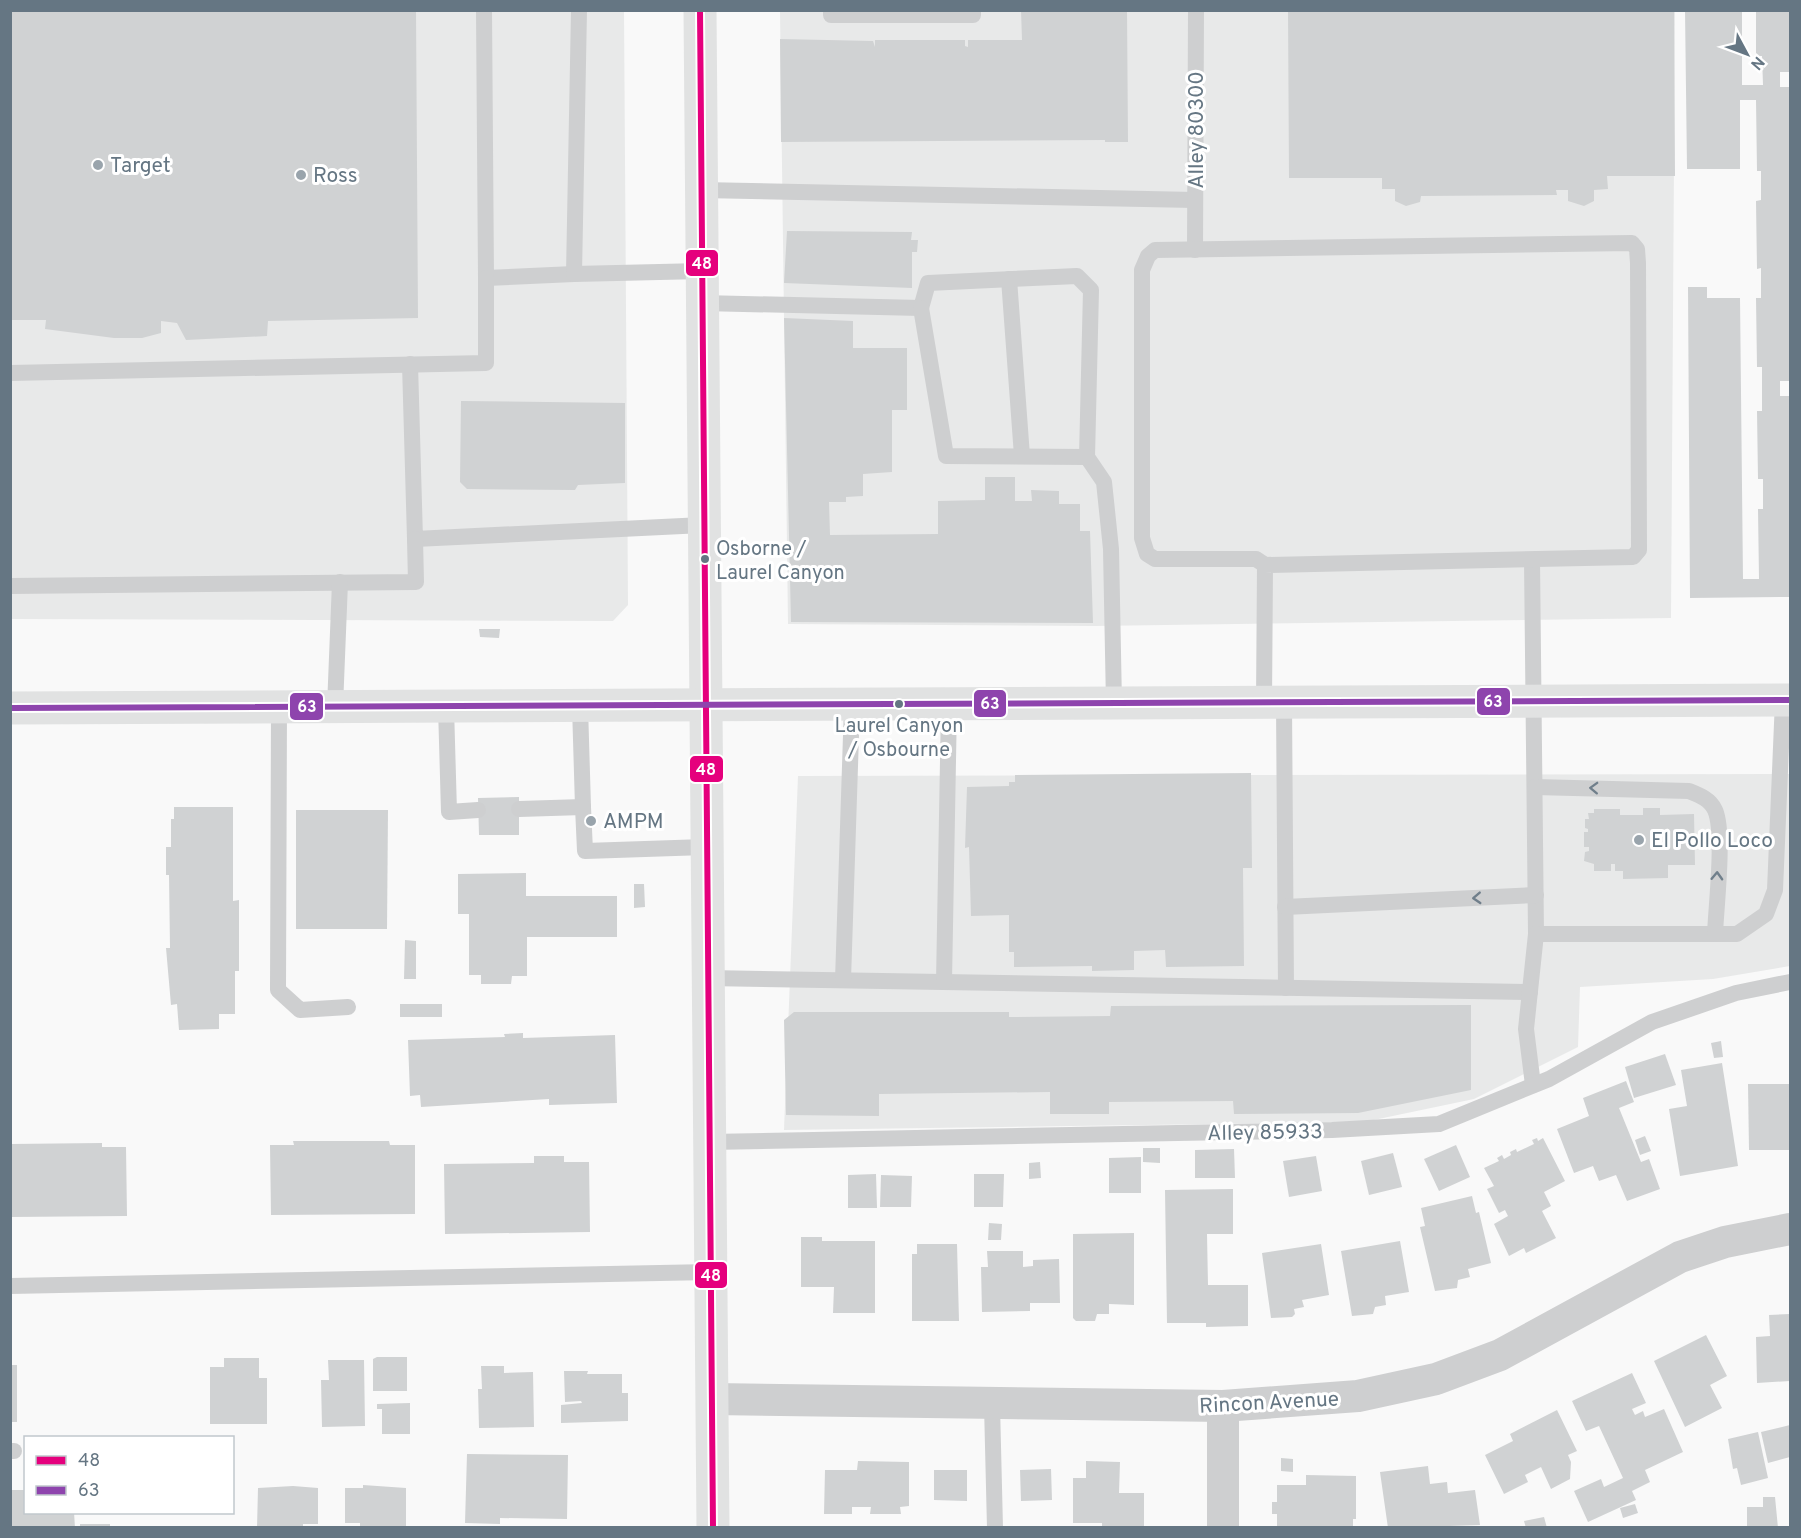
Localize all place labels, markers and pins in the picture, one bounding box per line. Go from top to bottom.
place label: Target [110,153,171,180]
marker: Target [91,158,105,172]
place label: Ross [313,163,358,190]
marker: Ross [294,168,308,182]
place label: Osborne / Laurel Canyon [716,537,845,587]
marker: Osborne / Laurel Canyon [699,553,711,565]
marker: Laurel Canyon / Osbourne [893,698,905,710]
place label: Laurel Canyon / Osbourne [835,714,963,764]
place label: AMPM [603,809,664,836]
marker: AMPM [584,814,598,828]
place label: El Pollo Loco [1651,828,1773,855]
marker: El Pollo Loco [1632,833,1646,847]

